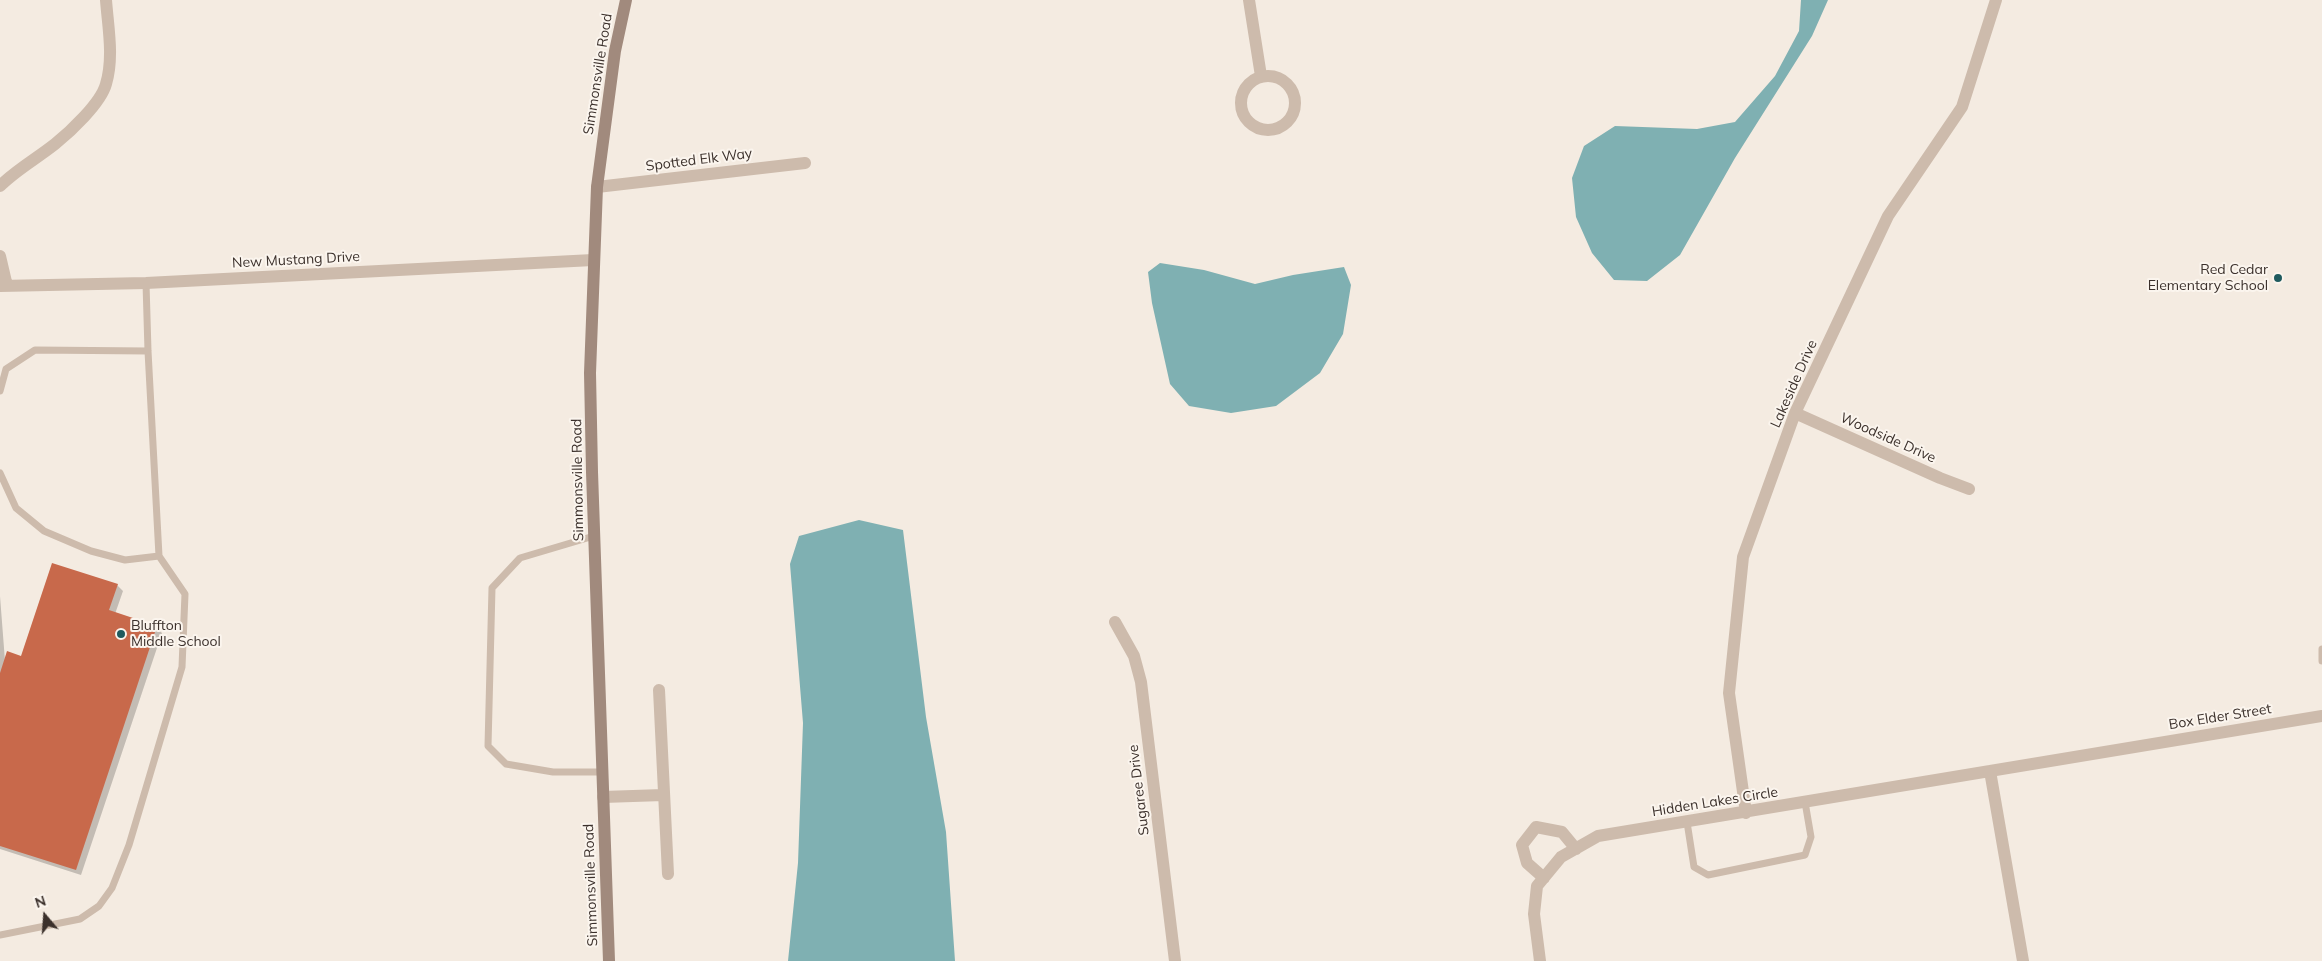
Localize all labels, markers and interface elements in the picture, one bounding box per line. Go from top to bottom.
street label: Simmonsville Road [580,12,616,136]
street label: Spotted Elk Way [645,145,753,175]
street label: New Mustang Drive [232,248,360,272]
place label: Red Cedar Elementary School [2148,262,2268,294]
marker: Red Cedar Elementary School [2272,272,2284,284]
street label: Lakeside Drive [1767,337,1821,431]
street label: Woodside Drive [1838,409,1938,467]
street label: Simmonsville Road [569,419,587,541]
place label: Bluffton Middle School [131,618,221,650]
marker: Bluffton Middle School [115,628,127,640]
street label: Box Elder Street [2168,701,2272,733]
street label: Sugaree Drive [1125,744,1153,836]
street label: Hidden Lakes Circle [1651,784,1779,820]
street label: Simmonsville Road [580,823,602,947]
north arrow [20,891,70,941]
text: N [33,892,48,912]

